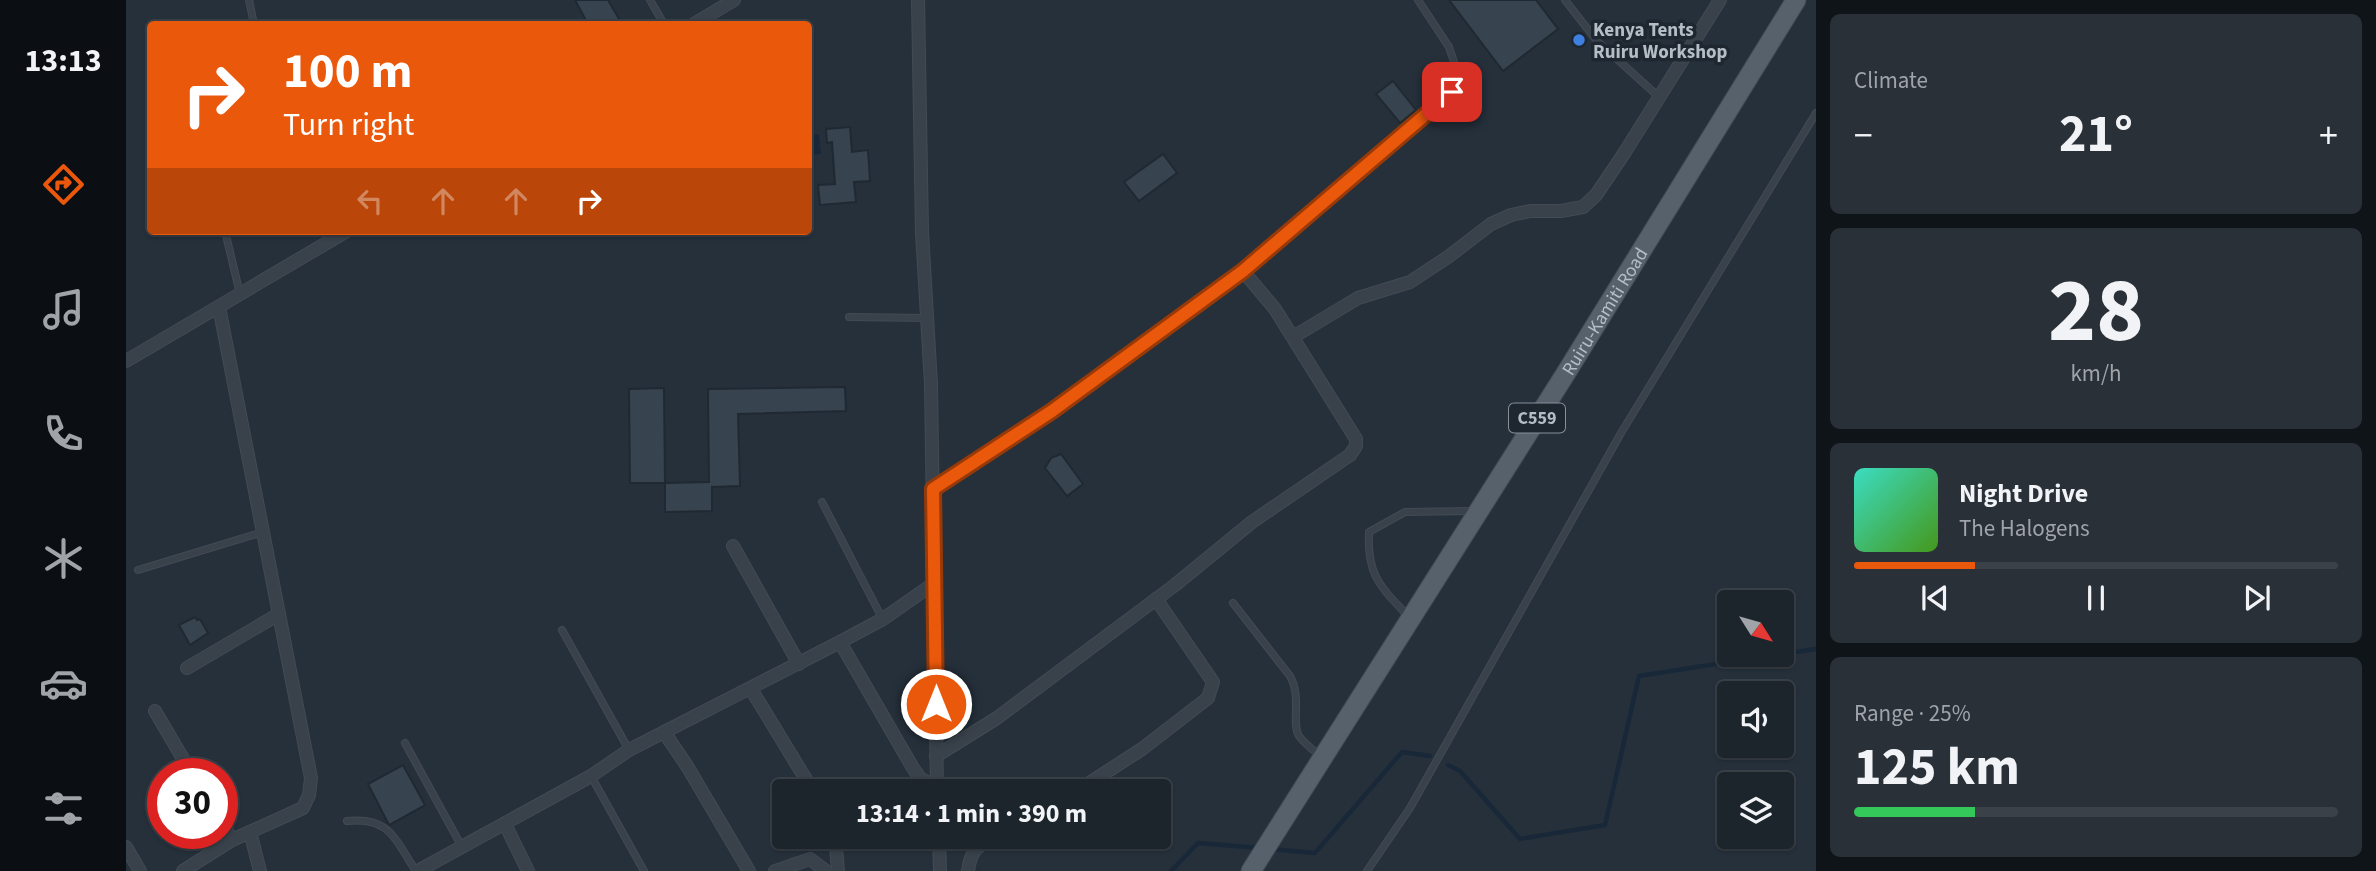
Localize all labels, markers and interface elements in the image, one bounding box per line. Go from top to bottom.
place label: Kenya Tents Ruiru Workshop [1593,17,1728,66]
marker: Kenya Tents Ruiru Workshop [1571,32,1587,48]
text: 100 m [283,37,412,107]
text: 13:13 [24,38,102,84]
icon: right [168,49,259,140]
pin [1422,62,1482,122]
text: Climate [1854,64,1928,97]
icon: arrive [1433,73,1471,111]
text: 21° [2059,98,2133,172]
text: Turn right [283,102,414,148]
text: − [1854,109,1873,163]
text: + [2319,109,2338,163]
icon: directions [39,160,88,209]
icon: left [351,182,389,220]
icon: ahead [424,182,462,220]
icon: ahead [497,182,535,220]
icon: right [570,182,608,220]
street label: Ruiru-Kamiti Road [1556,243,1655,381]
text: 28 [2048,247,2144,376]
icon: music [39,285,88,334]
text: km/h [2070,357,2122,390]
road number: C559 [1509,404,1565,432]
icon: phone [39,409,88,458]
text: Night Drive [1959,475,2088,512]
text: The Halogens [1959,512,2090,545]
icon: climate [39,534,88,583]
icon: previous [1916,579,1954,617]
icon: pause [2077,579,2115,617]
icon: next [2238,579,2276,617]
north arrow [1717,590,1794,667]
map controls [1717,590,1794,849]
icon: car [39,659,88,708]
position arrow [899,667,973,741]
button: sound [1717,681,1794,758]
text: Range · 25% [1854,697,1971,730]
text: 125 km [1854,731,2020,805]
speed limit sign: 30 [147,758,238,849]
button: layers [1717,772,1794,849]
icon: filters [39,784,88,833]
text: 13:14 · 1 min · 390 m [856,795,1087,832]

